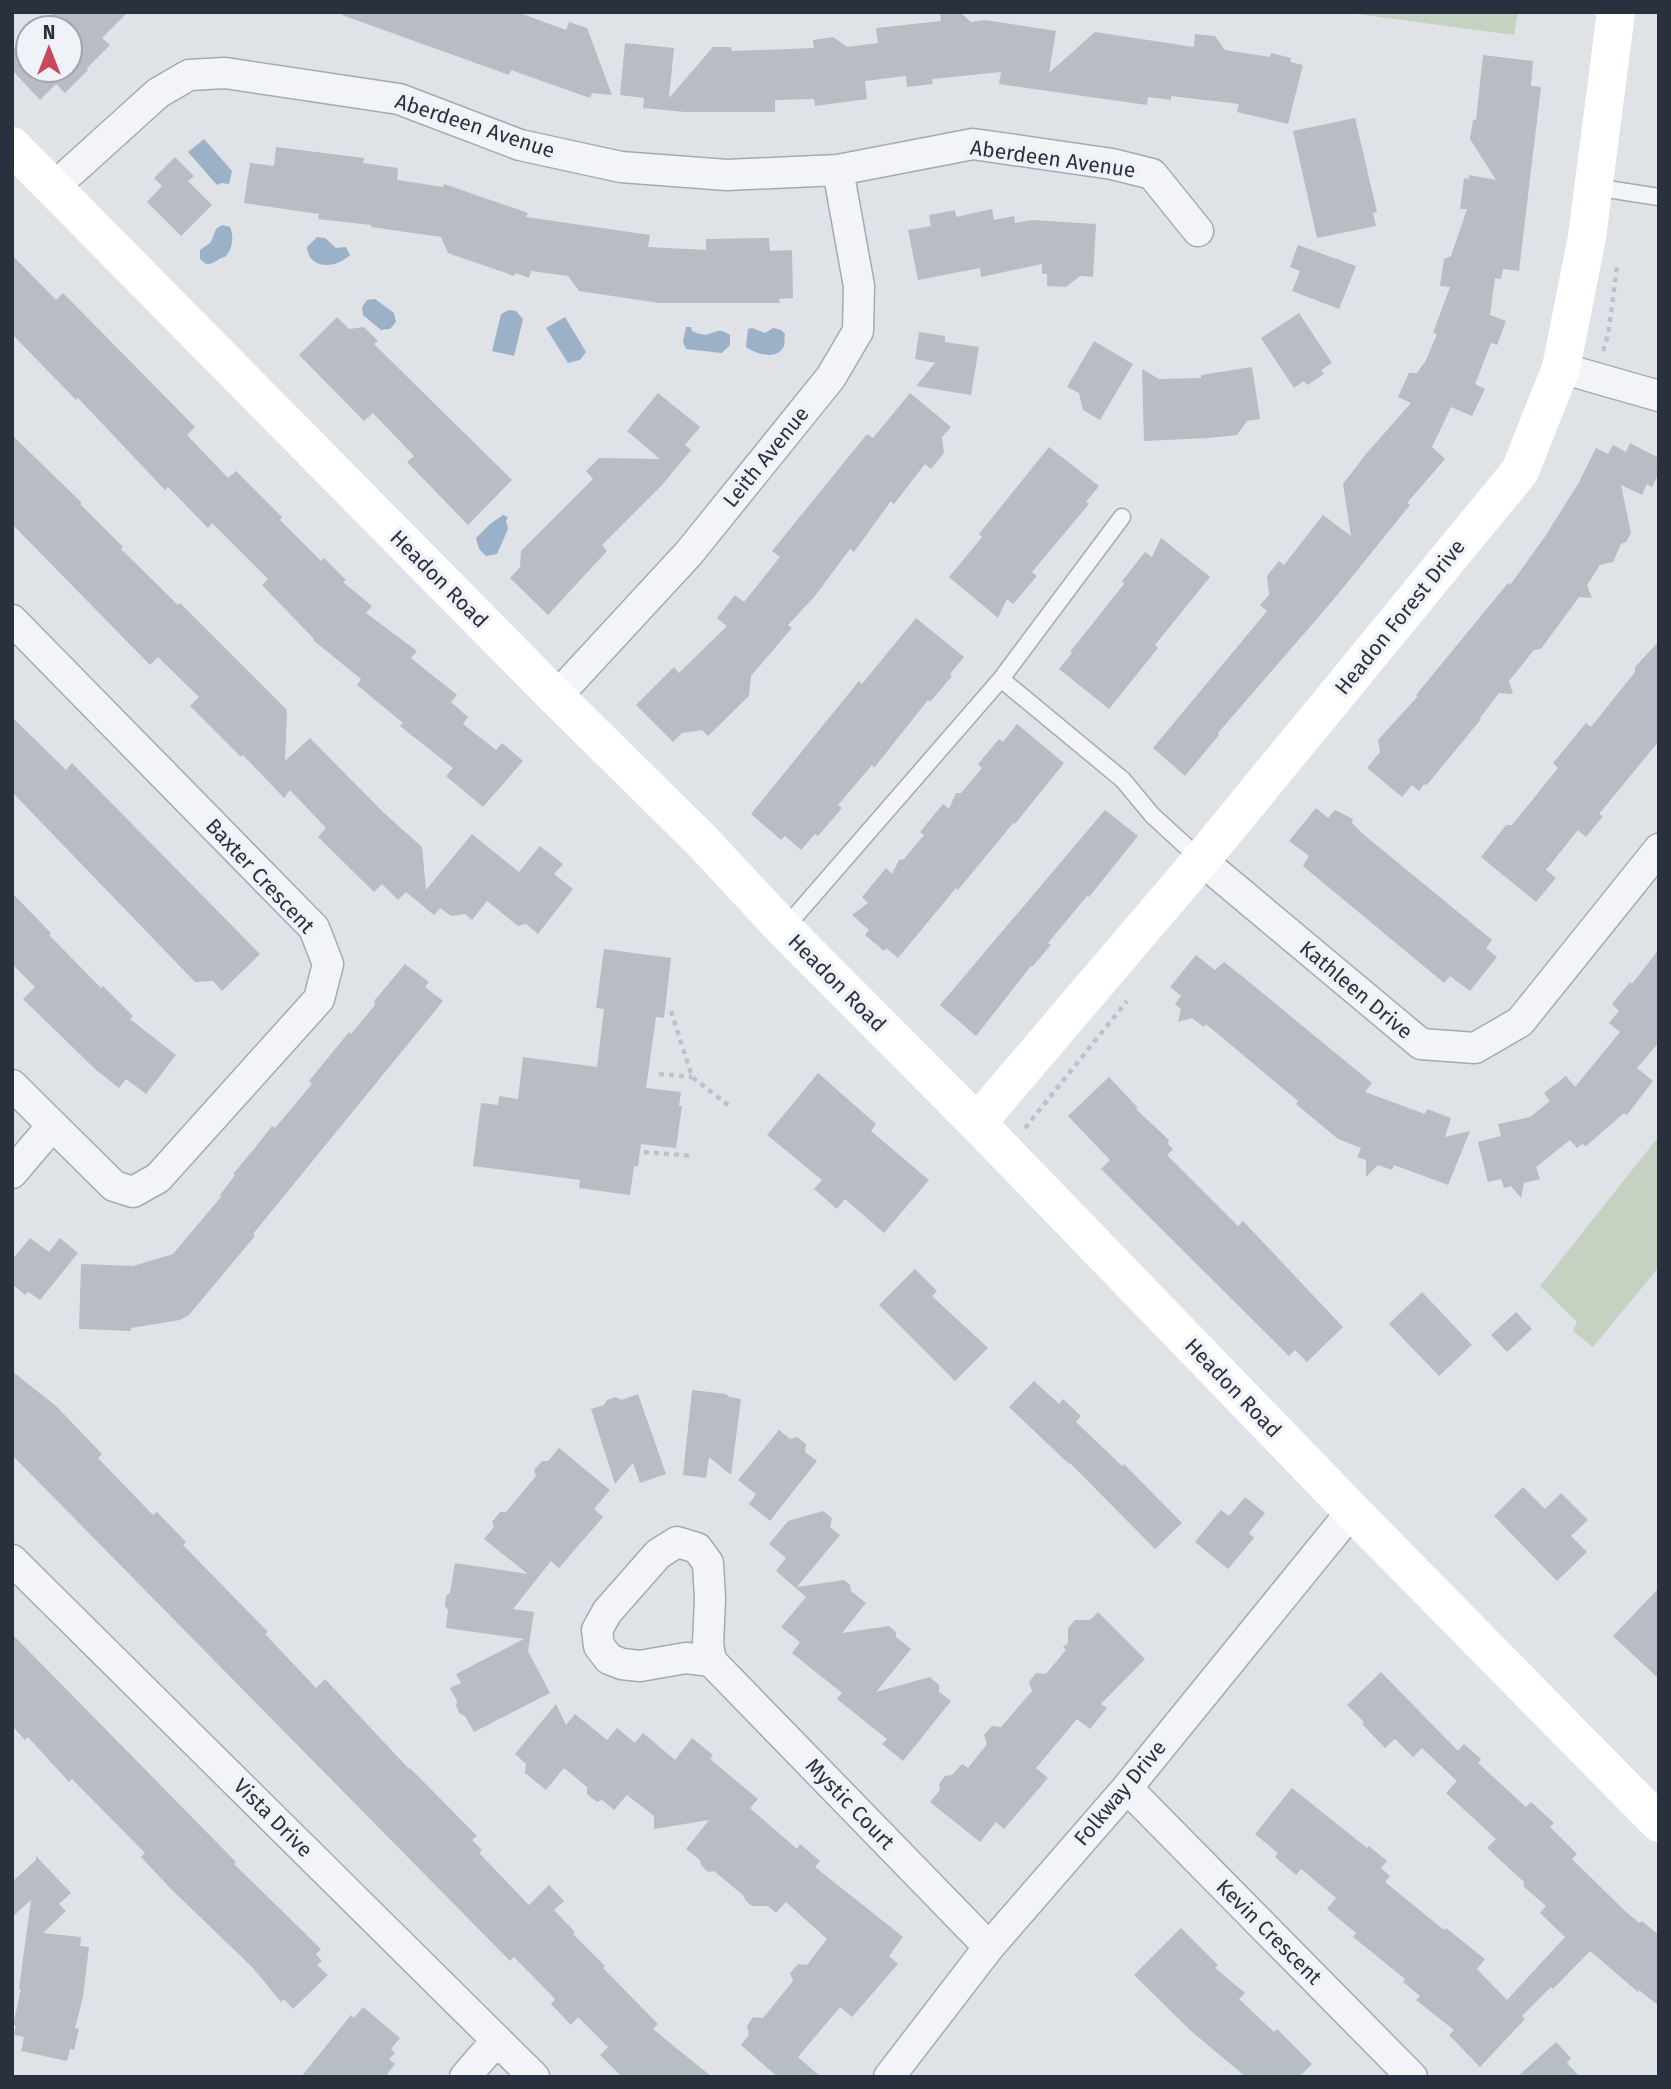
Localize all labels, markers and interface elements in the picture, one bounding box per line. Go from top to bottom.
north arrow [14,14,84,84]
text: N [43,21,55,44]
street label: Aberdeen Avenue [392,88,558,164]
street label: Aberdeen Avenue [969,135,1137,183]
street label: Leith Avenue [717,401,815,513]
street label: Headon Road [385,525,493,633]
street label: Headon Forest Drive [1329,534,1471,700]
street label: Baxter Crescent [200,813,320,939]
street label: Headon Road [783,929,891,1037]
street label: Kathleen Drive [1294,935,1418,1045]
street label: Headon Road [1179,1333,1287,1443]
street label: Folkway Drive [1068,1735,1172,1851]
street label: Mystic Court [800,1753,900,1855]
street label: Vista Drive [228,1773,318,1863]
street label: Kevin Crescent [1211,1874,1328,1991]

